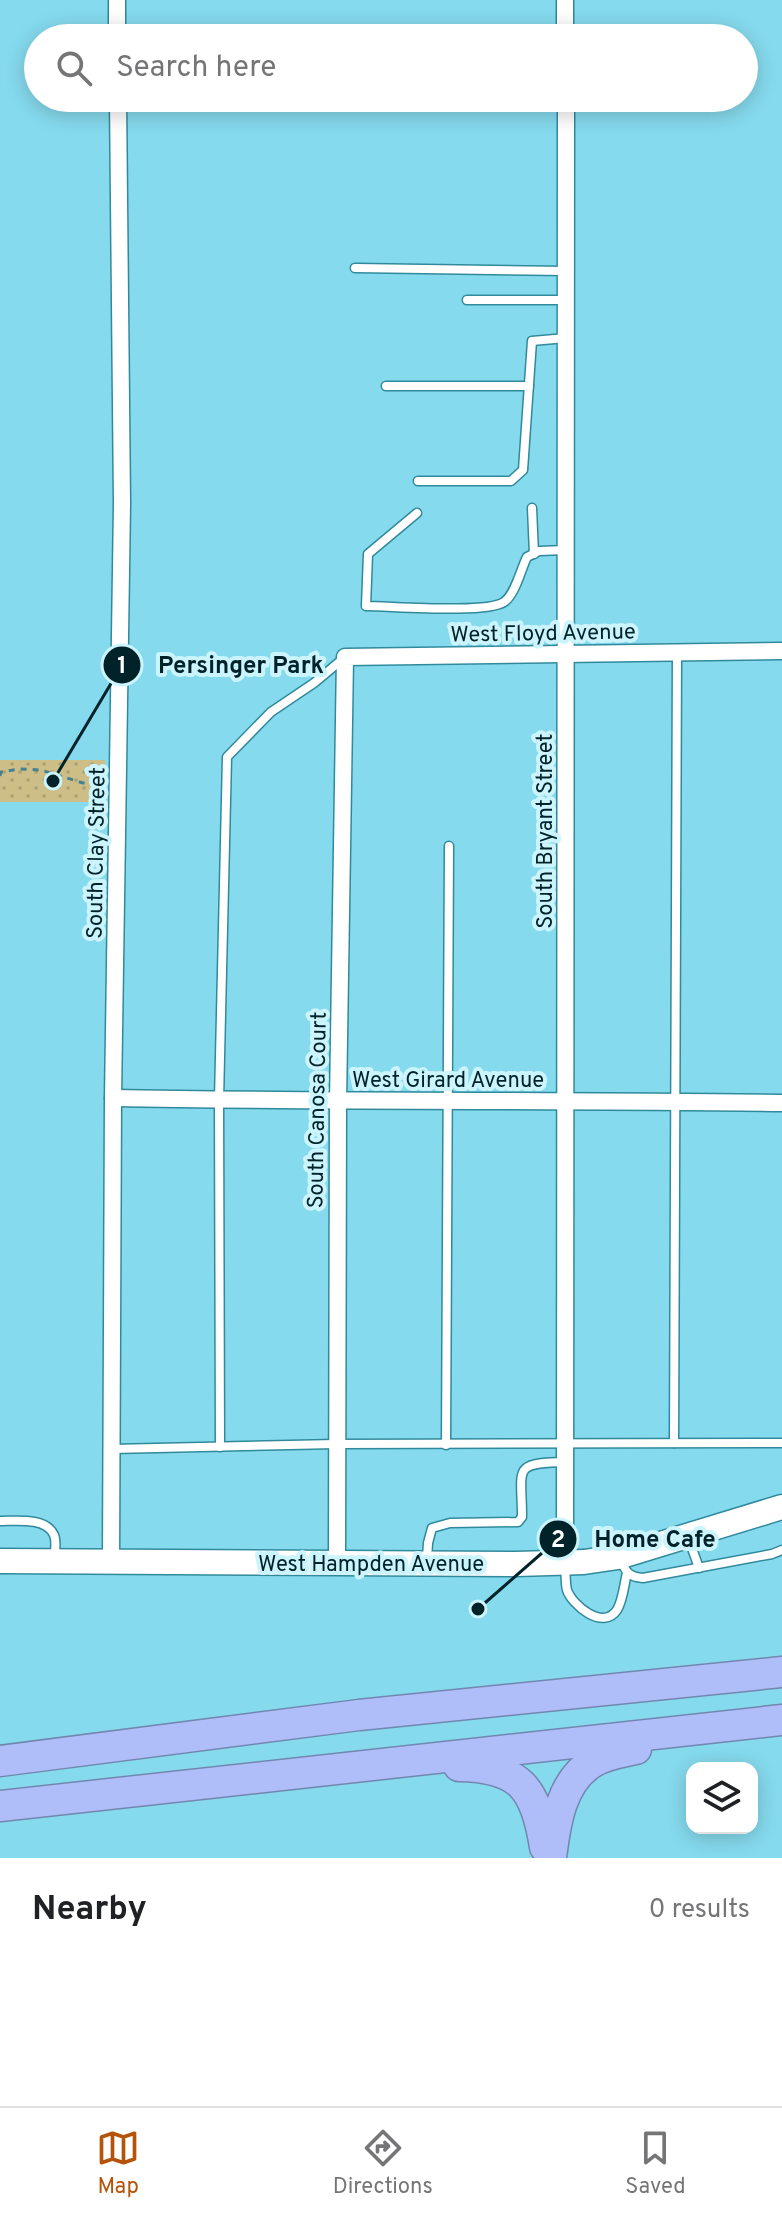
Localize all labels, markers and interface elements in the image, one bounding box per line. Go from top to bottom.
search box [24,24,758,112]
icon: search [52,46,96,90]
text: Search here [116,50,276,87]
street label: West Floyd Avenue [450,619,636,650]
callout: Persinger Park [102,641,340,689]
text: 1 [117,652,127,682]
text: Persinger Park [158,652,324,682]
street label: South Bryant Street [533,733,560,929]
street label: South Clay Street [83,767,112,939]
street label: South Canosa Court [303,1011,334,1209]
street label: West Girard Avenue [352,1068,544,1095]
callout: Home Cafe [538,1515,732,1563]
text: 2 [551,1526,565,1556]
text: Home Cafe [594,1526,716,1556]
street label: West Hampden Avenue [258,1552,484,1579]
map controls [686,1762,758,1834]
button: layers [686,1762,758,1834]
text: Nearby [32,1889,147,1932]
text: 0 results [649,1894,750,1927]
tab: Map [96,2126,140,2201]
tab: Directions [333,2126,433,2201]
tab: Saved [625,2126,686,2201]

